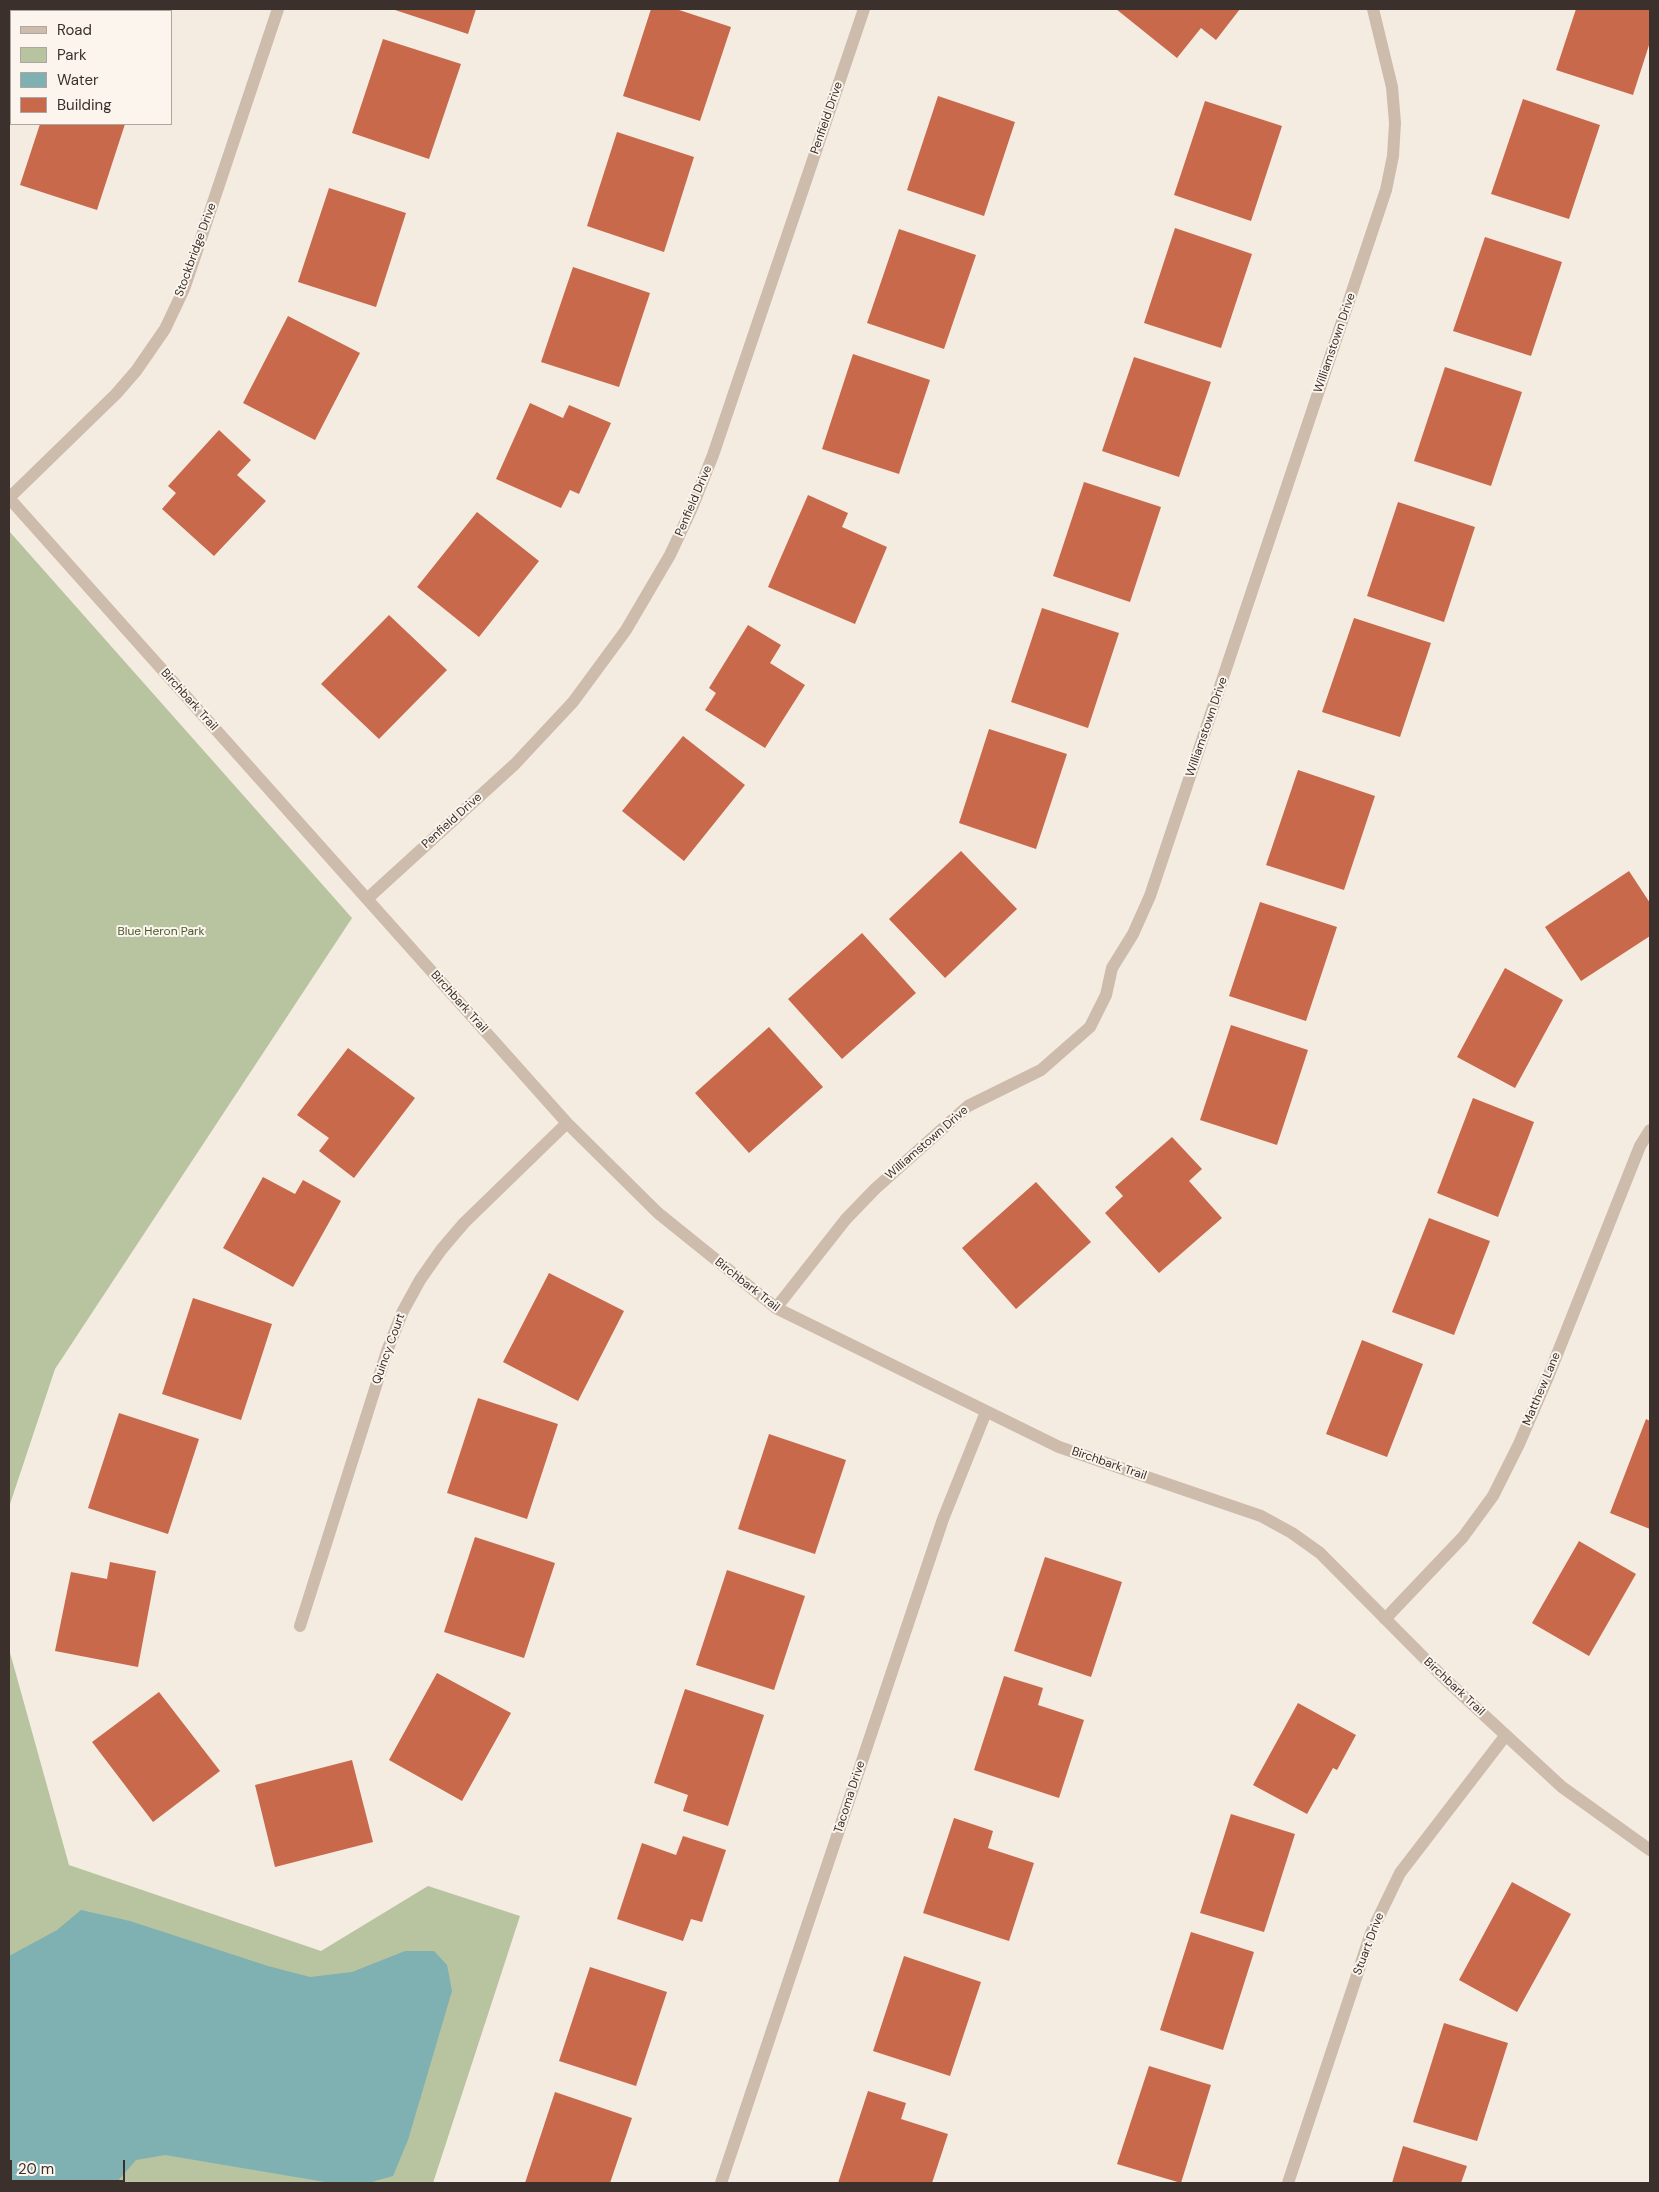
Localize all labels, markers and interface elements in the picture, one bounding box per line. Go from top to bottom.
legend [10,10,172,125]
text: Road [57,20,92,40]
text: Park [57,45,87,65]
text: Water [57,70,98,90]
street label: Penfield Drive [808,80,846,156]
text: Building [57,95,112,115]
street label: Stockbridge Drive [172,201,220,299]
street label: Williamstown Drive [1311,291,1359,395]
street label: Penfield Drive [673,463,715,539]
street label: Birchbark Trail [157,666,221,734]
street label: Williamstown Drive [1183,675,1231,779]
street label: Penfield Drive [419,790,485,852]
park label: Blue Heron Park [118,925,204,939]
street label: Birchbark Trail [427,968,491,1036]
street label: Williamstown Drive [883,1103,971,1183]
street label: Birchbark Trail [712,1255,782,1315]
street label: Quincy Court [370,1312,408,1386]
street label: Matthew Lane [1520,1350,1564,1428]
street label: Birchbark Trail [1070,1444,1148,1484]
street label: Birchbark Trail [1420,1655,1488,1719]
street label: Tacoma Drive [832,1759,868,1835]
street label: Stuart Drive [1350,1911,1388,1977]
scale bar [12,2150,128,2182]
text: 20 m [18,2159,54,2179]

